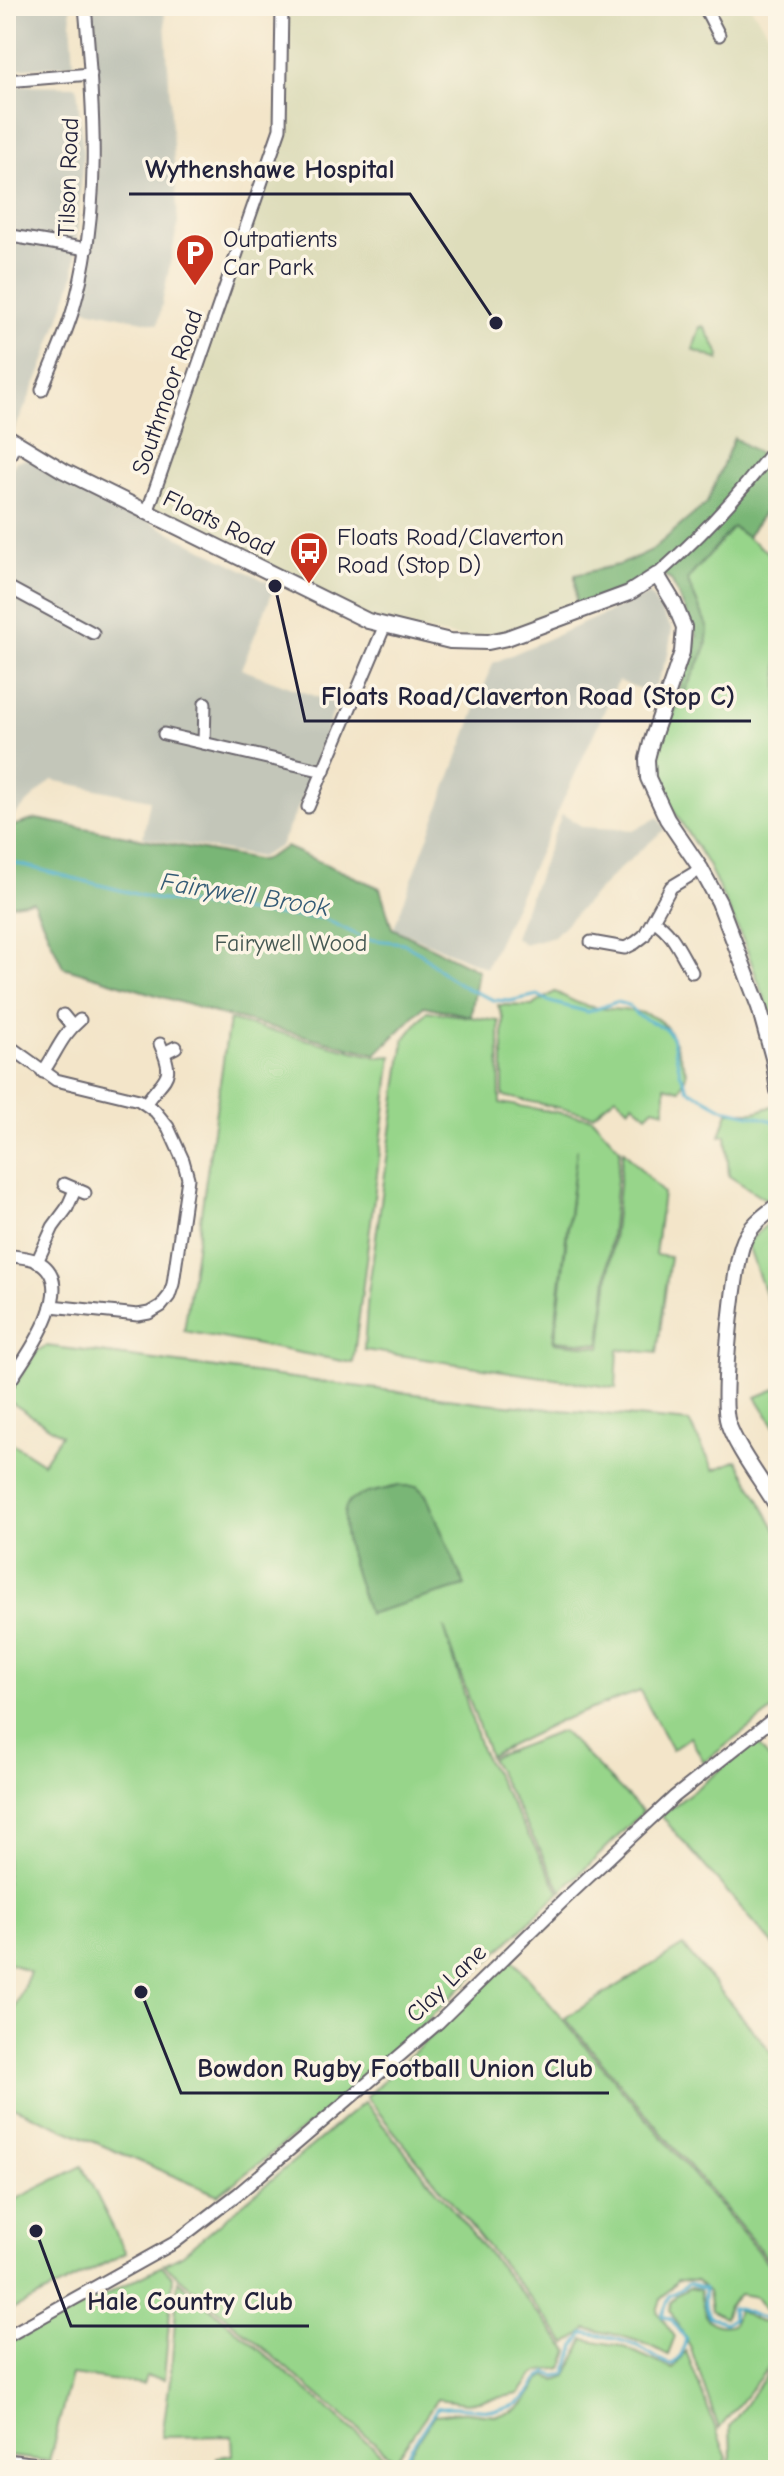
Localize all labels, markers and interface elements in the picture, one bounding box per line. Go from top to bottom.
street label: Tilson Road [52,117,84,237]
callout: Wythenshawe Hospital [129,144,410,194]
text: Wythenshawe Hospital [145,155,395,185]
place label: Outpatients Car Park [223,225,337,281]
parking icon: Outpatients Car Park [174,232,216,287]
street label: Southmoor Road [126,306,208,478]
street label: Floats Road [159,484,279,562]
place label: Floats Road/Claverton Road (Stop D) [337,523,564,579]
bus stop icon: Floats Road/Claverton Road (Stop D) [288,530,330,585]
callout: Floats Road/Claverton Road (Stop C) [305,671,751,721]
text: Floats Road/Claverton Road (Stop C) [321,682,735,712]
water label: Fairywell Brook [158,867,332,923]
park label: Fairywell Wood [215,929,368,957]
street label: Clay Lane [400,1938,492,2028]
callout: Bowdon Rugby Football Union Club [181,2043,609,2093]
text: Bowdon Rugby Football Union Club [197,2054,593,2084]
callout: Hale Country Club [71,2276,309,2326]
text: Hale Country Club [87,2287,293,2317]

